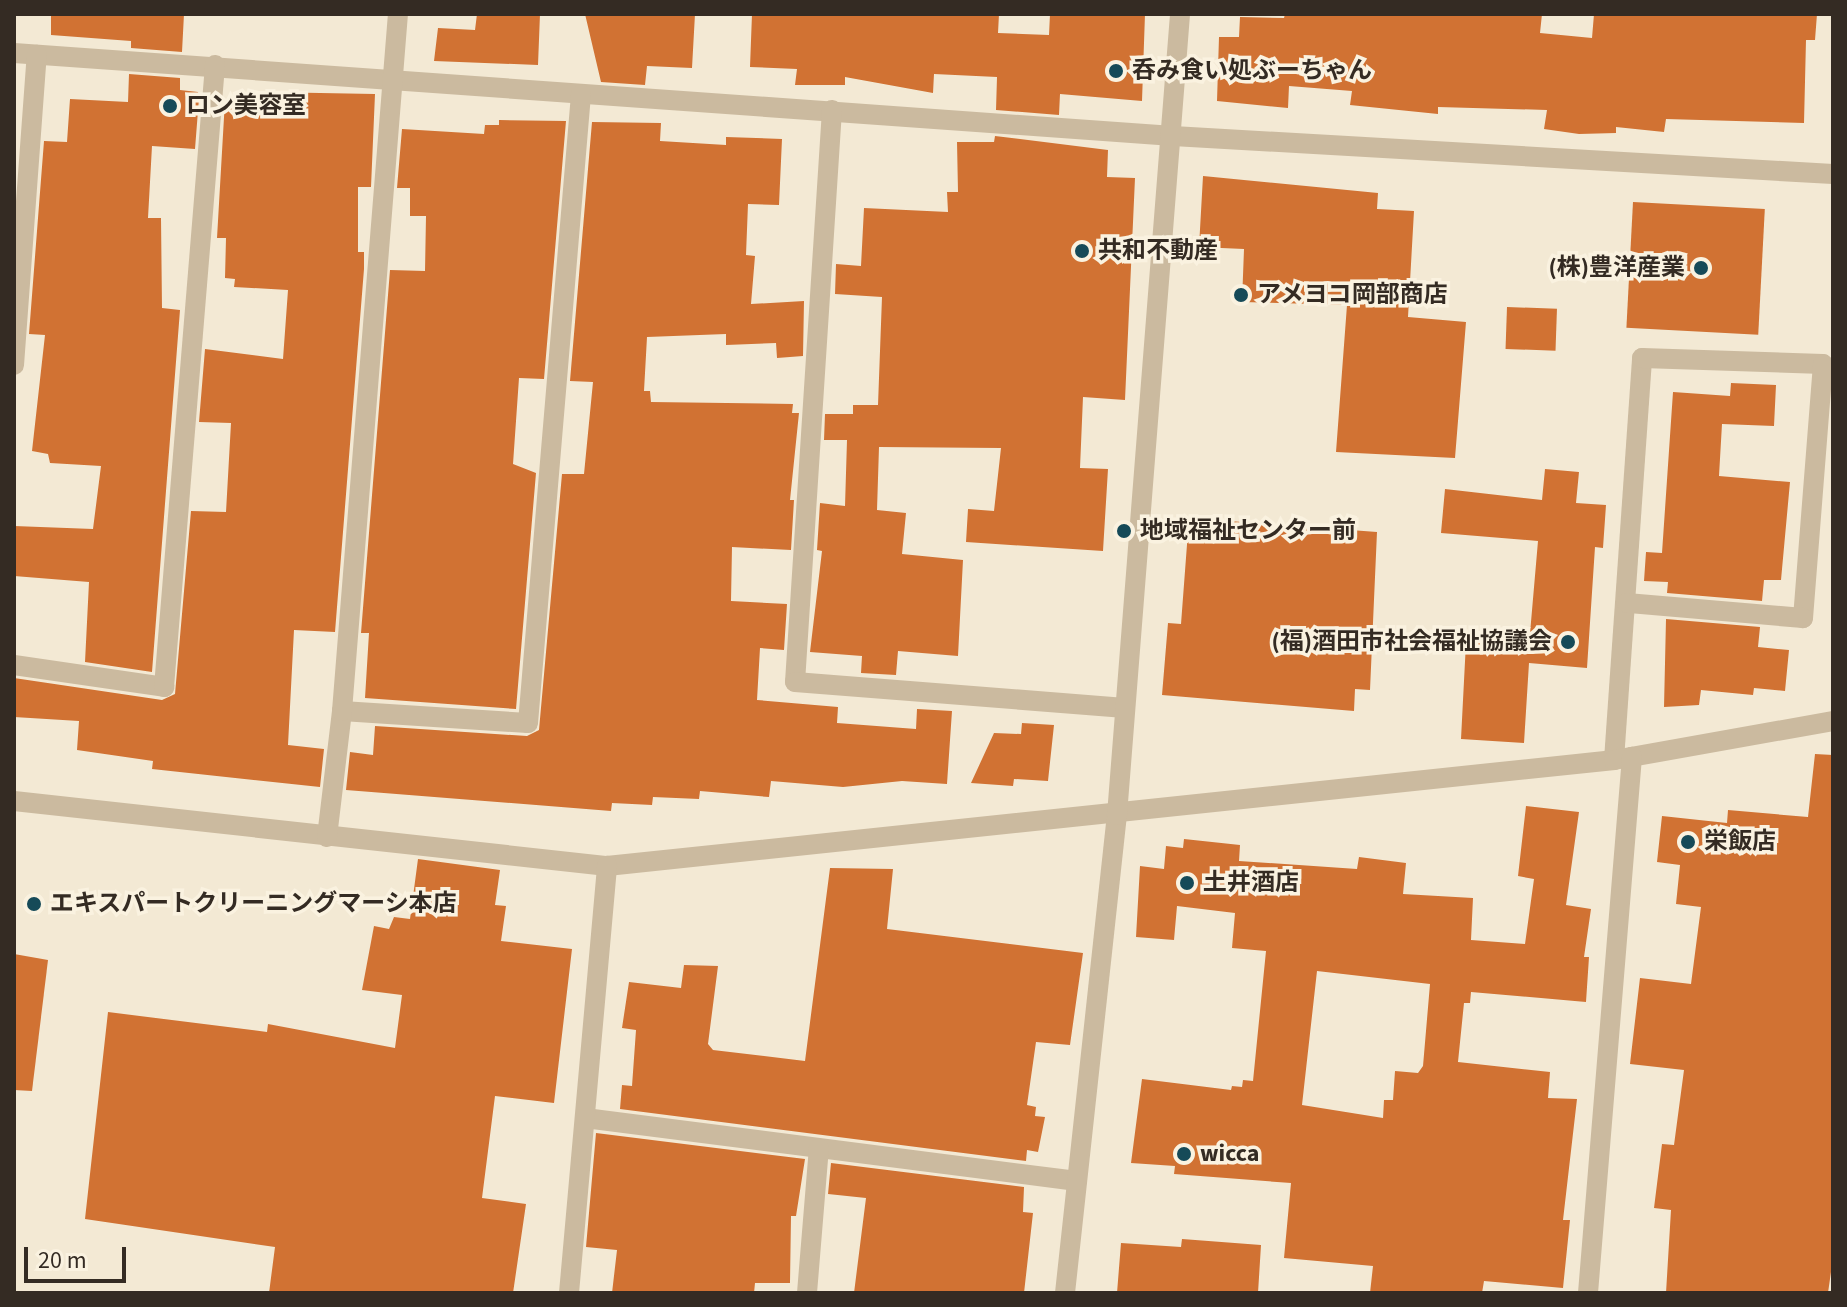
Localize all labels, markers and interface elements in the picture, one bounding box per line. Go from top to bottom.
place label: 呑み食い処ぶーちゃん [1132,57,1372,85]
marker: 呑み食い処ぶーちゃん [1107,62,1125,80]
place label: ロン美容室 [186,92,306,120]
marker: ロン美容室 [161,97,179,115]
place label: 共和不動産 [1098,237,1218,265]
marker: 共和不動産 [1073,242,1091,260]
place label: (株)豊洋産業 [1548,254,1685,282]
marker: (株)豊洋産業 [1692,259,1710,277]
place label: アメヨコ岡部商店 [1257,281,1449,309]
marker: アメヨコ岡部商店 [1232,286,1250,304]
place label: 地域福祉センター前 [1140,517,1356,545]
marker: 地域福祉センター前 [1115,522,1133,540]
place label: (福)酒田市社会福祉協議会 [1271,628,1552,656]
marker: (福)酒田市社会福祉協議会 [1559,633,1577,651]
place label: 栄飯店 [1704,828,1776,856]
marker: 栄飯店 [1679,833,1697,851]
place label: 土井酒店 [1203,869,1299,897]
marker: 土井酒店 [1178,874,1196,892]
place label: エキスパートクリーニングマーシ本店 [50,890,458,918]
marker: エキスパートクリーニングマーシ本店 [25,895,43,913]
place label: wicca [1200,1140,1259,1168]
marker: wicca [1175,1145,1193,1163]
scale bar [28,1231,130,1281]
text: 20 m [38,1243,87,1278]

